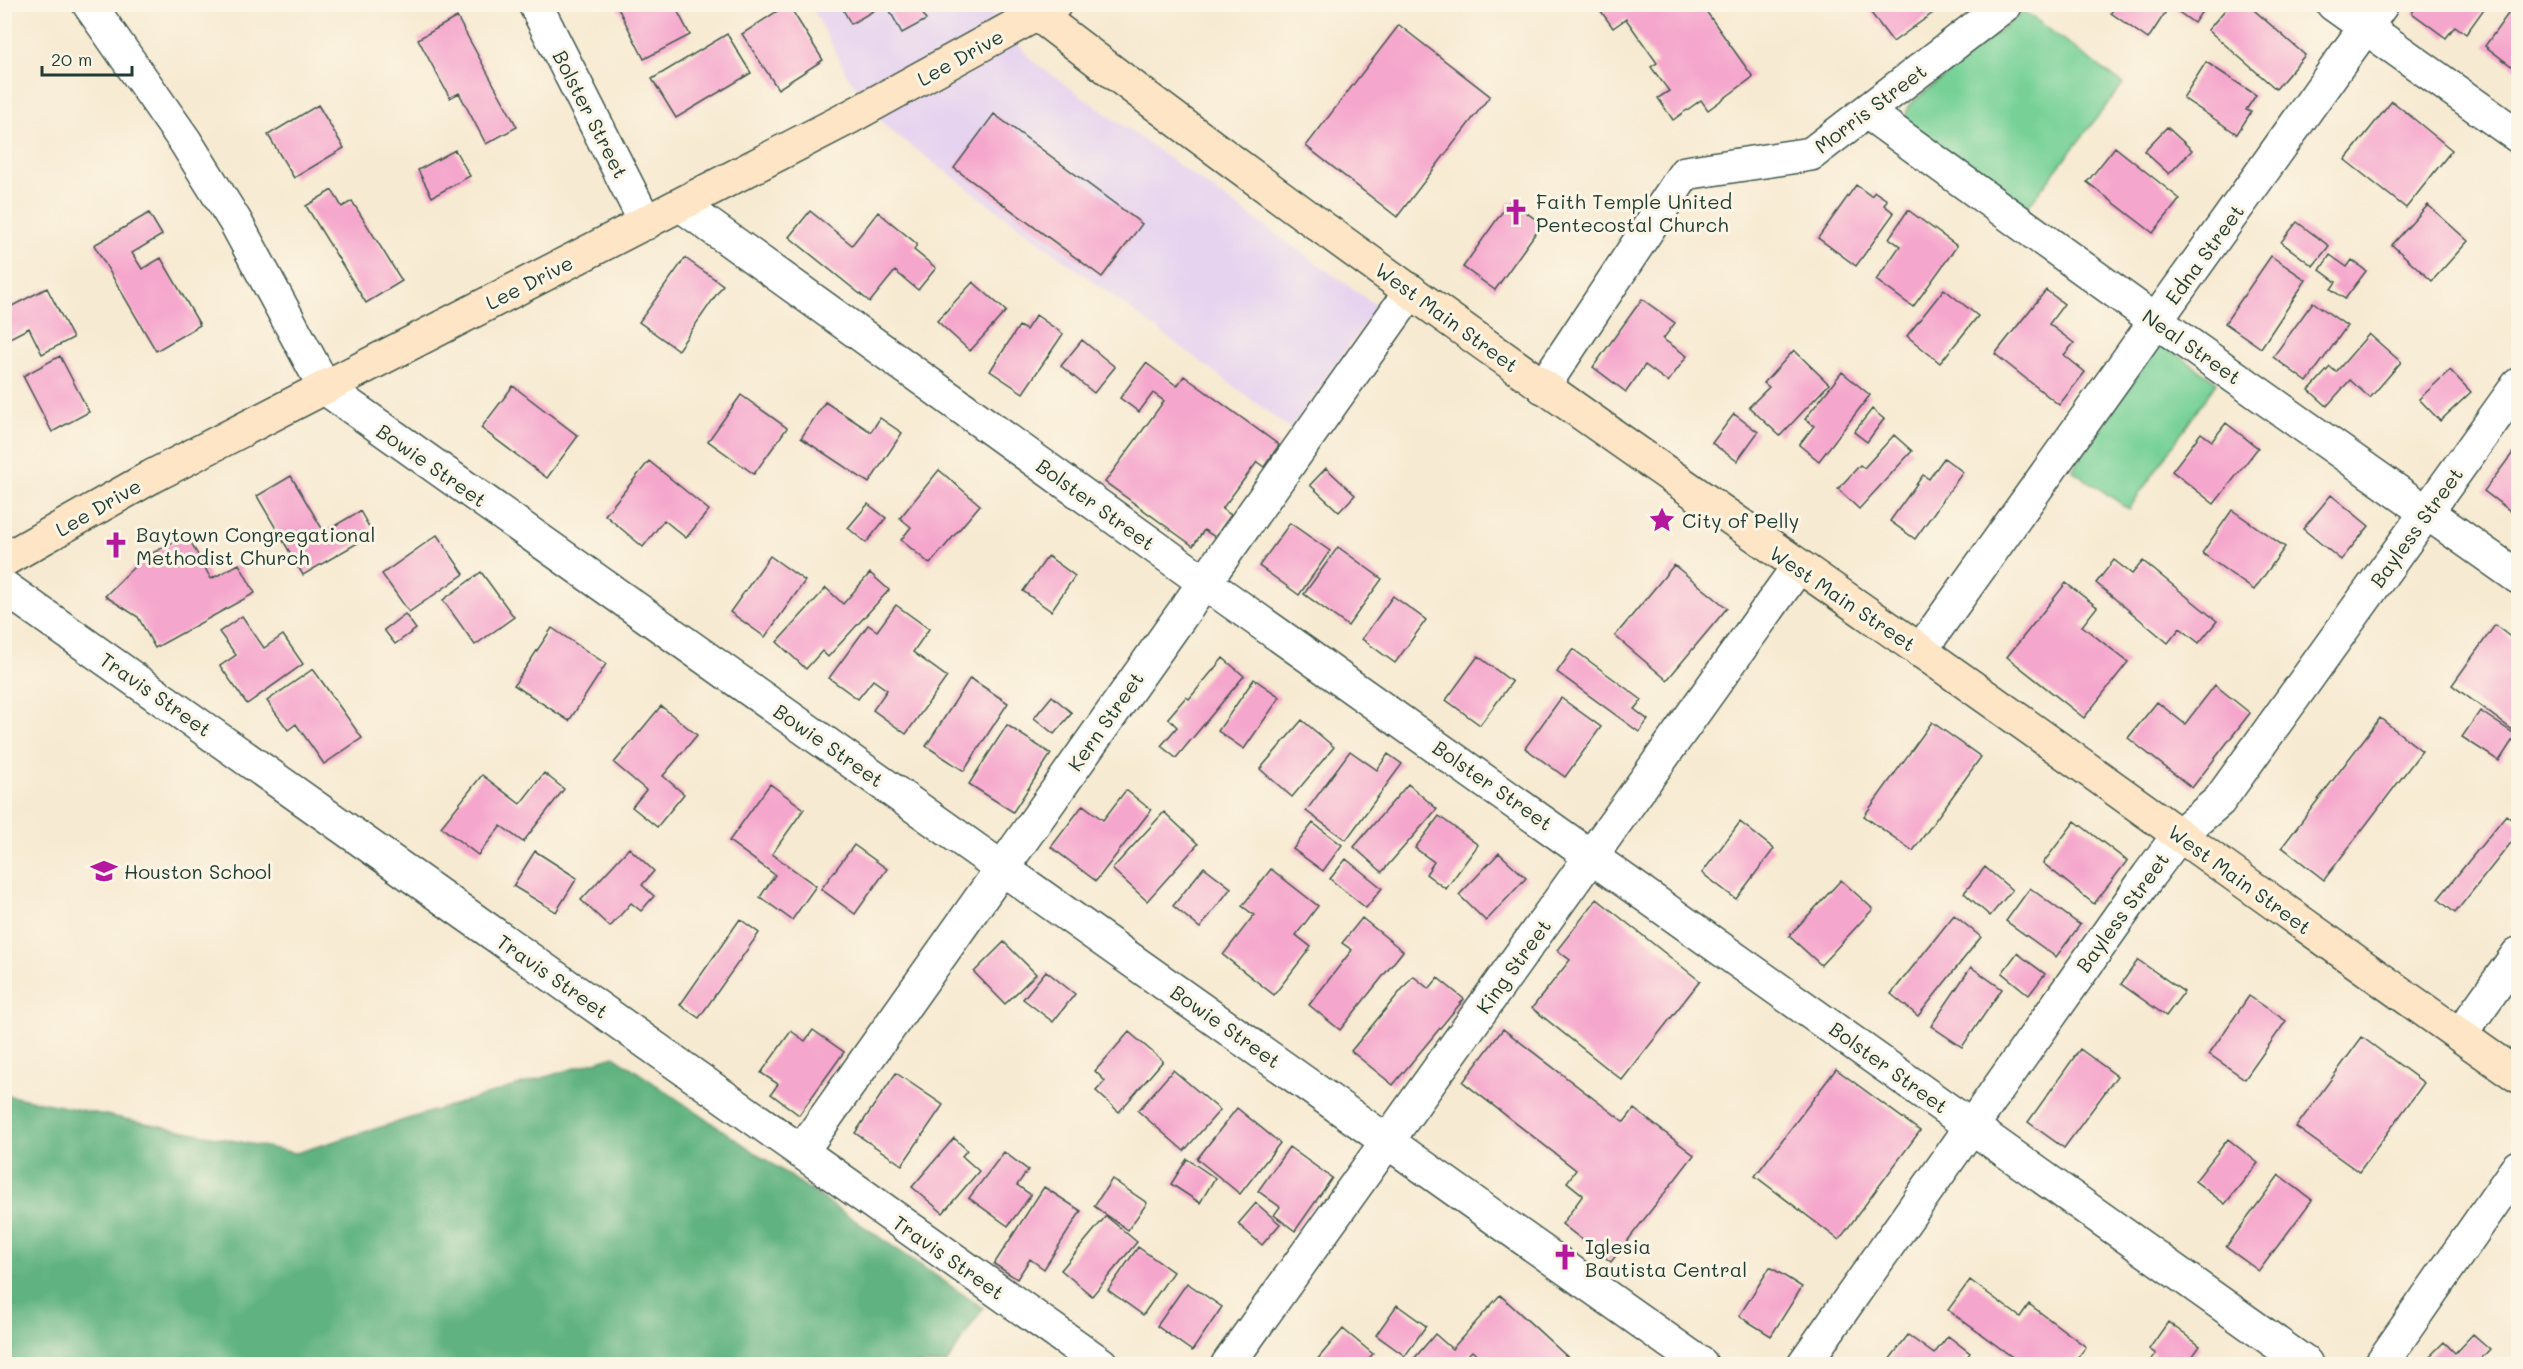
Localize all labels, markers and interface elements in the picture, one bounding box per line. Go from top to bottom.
street label: Lee Drive [912,23,1008,91]
scale bar [42,39,132,77]
street label: Bolster Street [548,46,634,182]
text: 20 m [51,47,92,71]
street label: Morris Street [1809,57,1931,159]
place label: Faith Temple United Pentecostal Church [1536,188,1732,237]
church icon: Faith Temple United Pentecostal Church [1501,197,1531,227]
street label: Edna Street [2159,199,2249,309]
street label: Lee Drive [481,249,577,315]
street label: West Main Street [1370,256,1524,378]
street label: Neal Street [2138,302,2246,390]
street label: Bowie Street [372,418,492,512]
street label: Bolster Street [1032,452,1160,556]
street label: Bayless Street [2364,462,2468,592]
street label: Lee Drive [51,472,145,542]
place icon: City of Pelly [1647,505,1677,535]
place label: City of Pelly [1682,507,1799,533]
place label: Baytown Congregational Methodist Church [136,521,376,570]
church icon: Baytown Congregational Methodist Church [101,530,131,560]
street label: West Main Street [1765,540,1921,656]
street label: Travis Street [95,646,217,742]
street label: Kern Street [1061,666,1149,776]
street label: Bowie Street [769,698,889,792]
street label: Bolster Street [1428,734,1558,836]
street label: West Main Street [2163,818,2317,940]
street label: Bayless Street [2070,847,2174,977]
school or university icon: Houston School [89,856,119,886]
place label: Houston School [124,858,272,884]
street label: King Street [1470,913,1556,1019]
street label: Travis Street [492,928,614,1024]
street label: Bowie Street [1166,979,1286,1073]
street label: Bolster Street [1825,1015,1953,1119]
street label: Travis Street [888,1209,1010,1305]
place label: Iglesia Bautista Central [1585,1233,1747,1282]
church icon: Iglesia Bautista Central [1550,1242,1580,1272]

